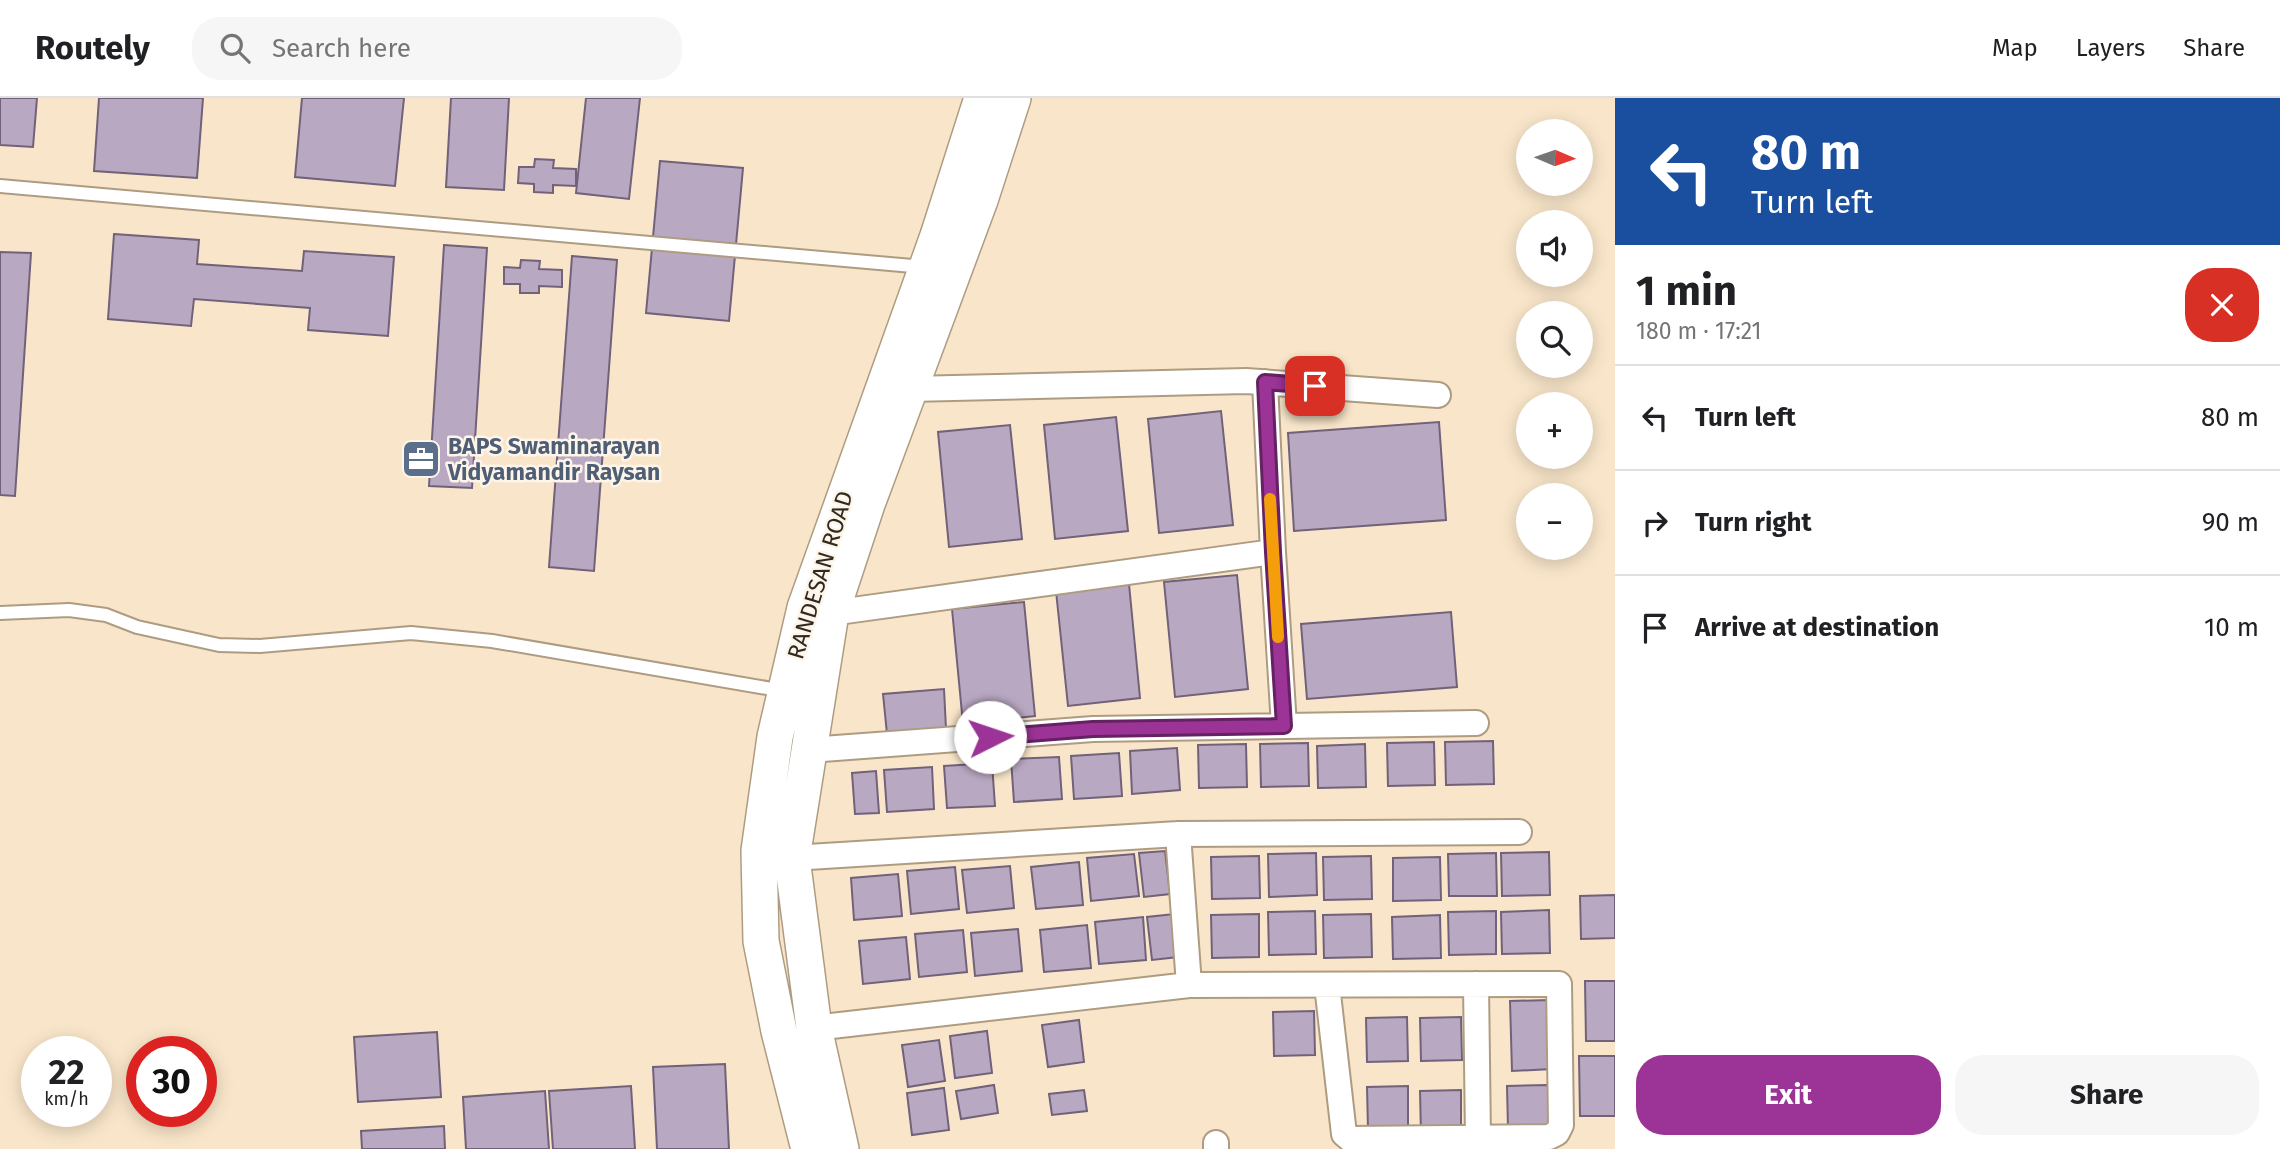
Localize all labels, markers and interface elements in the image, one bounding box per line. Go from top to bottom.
search box [192,17,682,80]
text: Routely [35,28,150,68]
icon: search [216,29,254,67]
text: Search here [272,33,411,64]
text: Map [1992,34,2038,62]
text: Layers [2076,34,2145,62]
text: Share [2183,34,2245,62]
north arrow [1516,119,1592,196]
map controls [1516,119,1593,560]
text: 80 m [1751,123,1861,182]
icon: left [1636,126,1727,217]
text: Turn left [1751,183,1873,221]
button: sound [1516,210,1593,287]
text: 1 min [1636,266,1737,316]
button: close [2185,268,2259,342]
button: search [1516,301,1593,378]
text: 180 m · 17:21 [1636,317,1761,345]
pin [1285,356,1345,416]
icon: arrive [1296,367,1334,405]
button: + [1516,392,1593,469]
icon: left [1636,399,1674,437]
text: Turn left [1695,402,1796,433]
text: 80 m [2201,402,2259,433]
place label: BAPS Swaminarayan Vidyamandir Raysan [447,432,660,486]
office icon: BAPS Swaminarayan Vidyamandir Raysan [400,438,442,480]
button: − [1516,483,1593,560]
street label: RANDESAN ROAD [781,487,859,663]
icon: right [1636,504,1674,542]
text: Turn right [1695,507,1812,538]
text: 90 m [2202,507,2259,538]
icon: arrive [1636,609,1674,647]
text: Arrive at destination [1695,612,1939,643]
text: 10 m [2204,612,2259,643]
position arrow [953,700,1027,774]
speed limit sign: 30 [126,1036,217,1127]
text: 22 [48,1051,85,1093]
button: Exit [1636,1055,1941,1135]
button: Share [1955,1055,2259,1135]
text: km/h [44,1088,89,1110]

